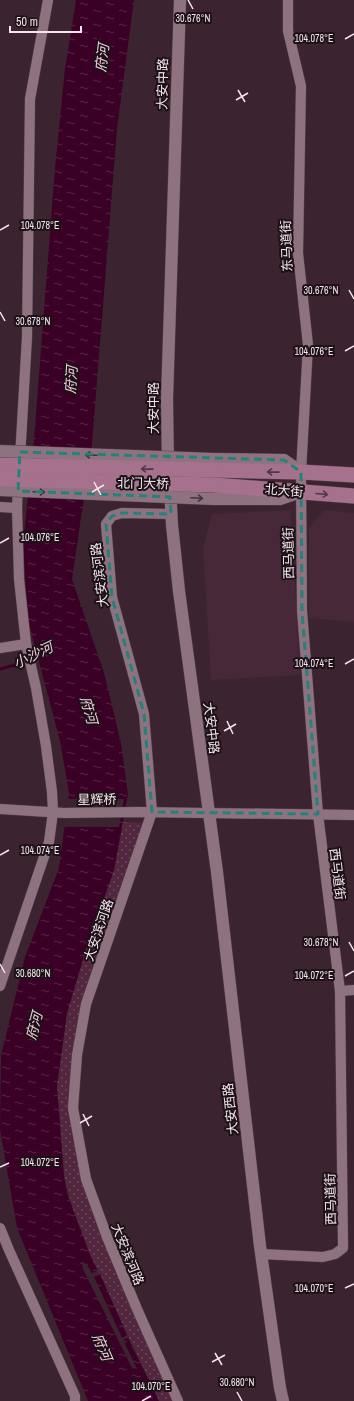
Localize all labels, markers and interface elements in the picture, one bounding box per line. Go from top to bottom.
scale bar [10,8,81,34]
text: 30.676°N [176,12,211,25]
text: 50 m [16,14,38,30]
text: 104.078°E [294,32,334,45]
water label: 府河 [91,40,113,73]
street label: 大安中路 [154,58,171,110]
text: 104.078°E [20,219,60,232]
street label: 东马道街 [277,220,296,272]
text: 30.676°N [304,284,339,297]
text: 30.678°N [16,315,51,328]
text: 104.076°E [294,345,334,358]
water label: 府河 [61,362,81,395]
street label: 大安中路 [145,382,162,434]
one-way arrow [85,451,98,458]
one-way arrow [141,465,154,472]
one-way arrow [267,468,280,475]
street label: 北门大桥 [117,475,169,492]
street label: 北大街 [264,480,304,501]
one-way arrow [32,488,45,495]
one-way arrow [315,490,328,497]
one-way arrow [190,495,203,502]
street label: 西马道街 [280,527,297,579]
text: 104.076°E [20,531,60,544]
street label: 大安滨河路 [87,542,112,608]
water label: 小沙河 [10,636,59,672]
text: 104.074°E [294,657,334,670]
water label: 府河 [76,694,102,729]
street label: 大安中路 [200,701,223,755]
street label: 星辉桥 [77,791,117,808]
text: 104.074°E [20,844,60,857]
street label: 西马道街 [326,847,349,901]
street label: 大安滨河路 [80,897,117,964]
text: 30.678°N [304,936,339,949]
text: 30.680°N [16,967,51,980]
text: 104.072°E [294,969,334,982]
water label: 府河 [22,1007,47,1042]
street label: 大安西路 [219,1082,242,1136]
text: 104.072°E [20,1156,60,1169]
street label: 西马道街 [322,1173,339,1225]
street label: 大安滨河路 [107,1221,148,1288]
text: 104.070°E [294,1282,334,1295]
water label: 府河 [88,1331,117,1366]
text: 30.680°N [220,1376,255,1389]
text: 104.070°E [131,1380,171,1393]

